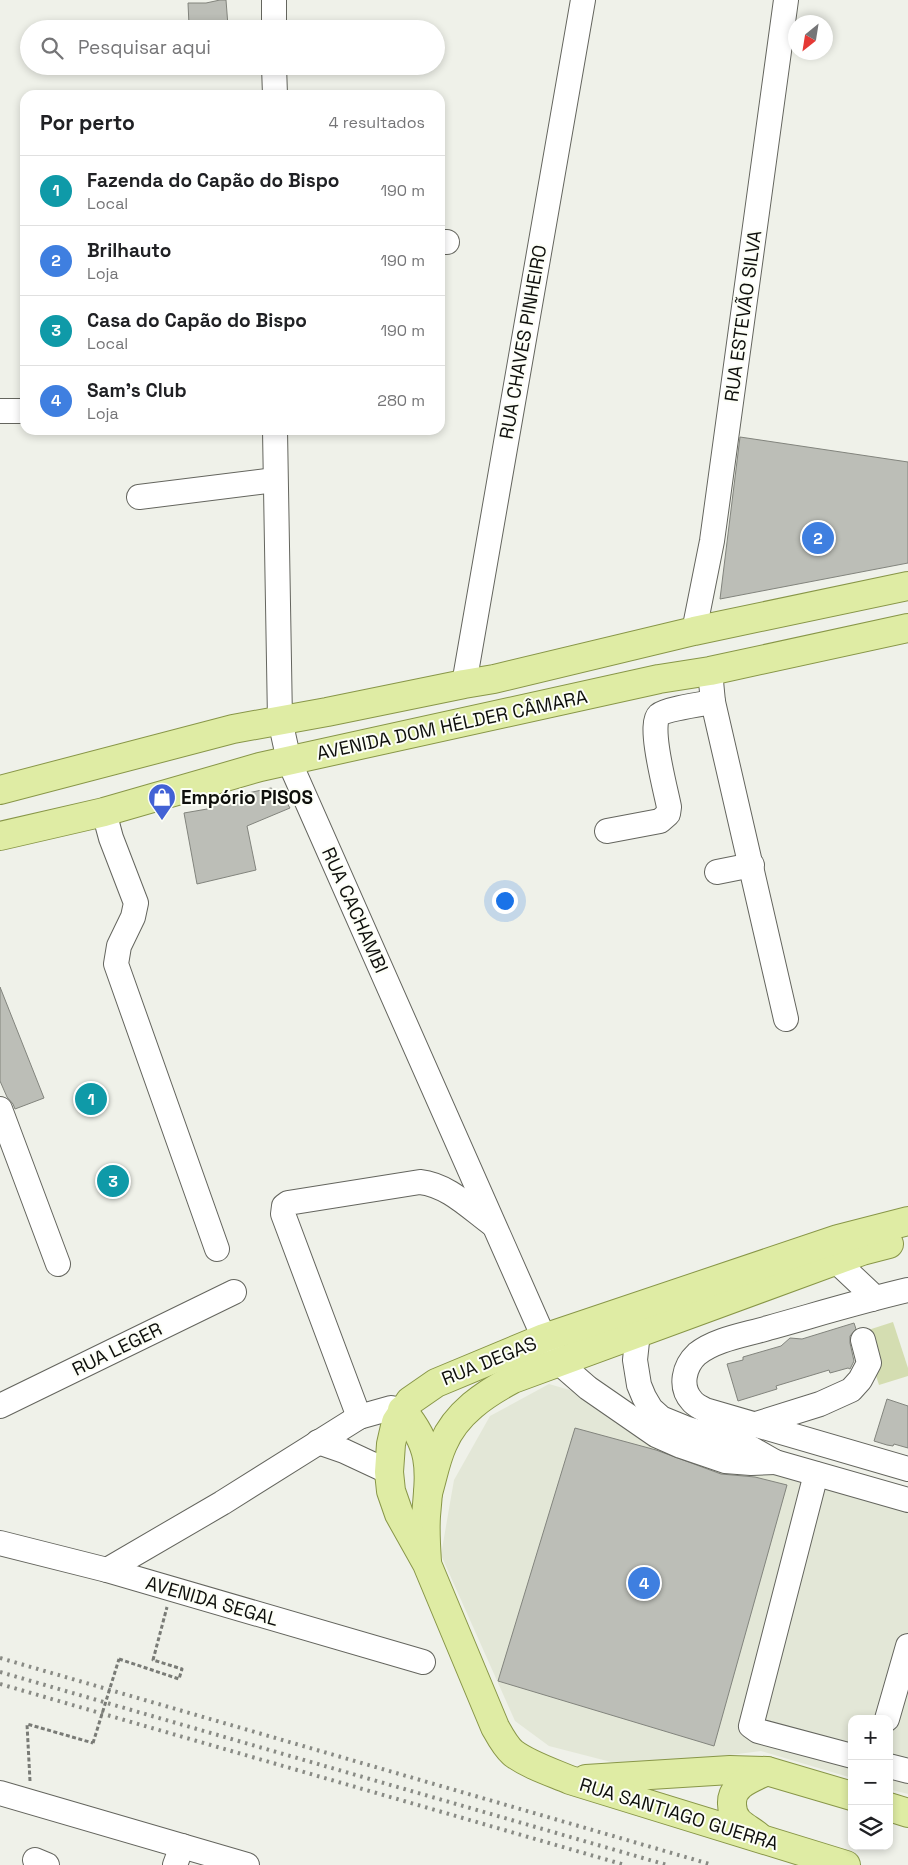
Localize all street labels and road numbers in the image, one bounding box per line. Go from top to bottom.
street label: RUA ESTEVÃO SILVA [719,229,767,403]
street label: RUA CHAVES PINHEIRO [494,243,552,441]
street label: AVENIDA DOM HÉLDER CÂMARA [314,684,590,766]
street label: RUA CACHAMBI [316,843,394,977]
street label: RUA LEGER [68,1316,166,1382]
street label: RUA DEGAS [438,1331,540,1391]
street label: AVENIDA SEGAL [143,1570,281,1632]
street label: RUA SANTIAGO GUERRA [576,1772,782,1856]

